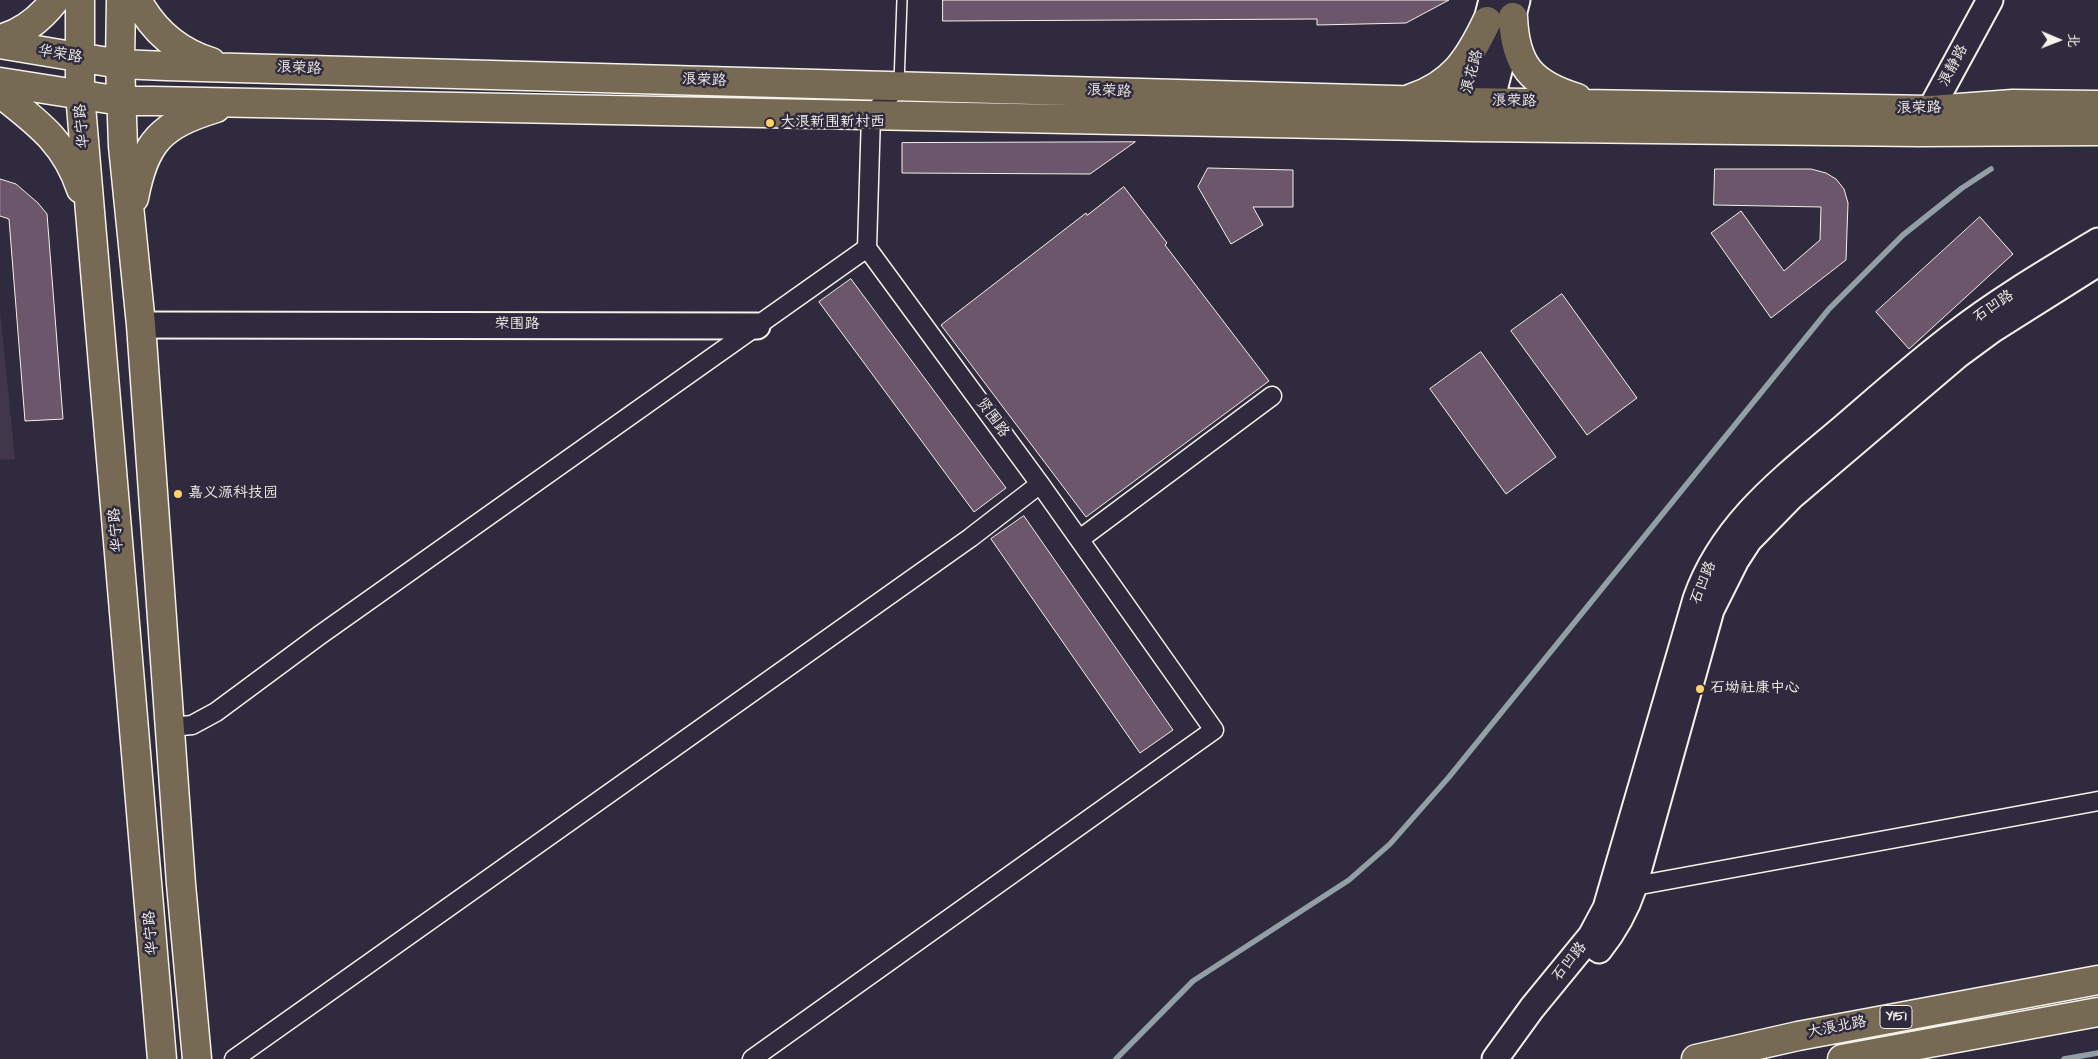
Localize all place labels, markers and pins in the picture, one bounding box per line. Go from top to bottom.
place label: 大浪新围新村西 [780,114,885,132]
marker: 大浪新围新村西 [764,117,776,129]
place label: 嘉义源科技园 [188,485,278,503]
marker: 嘉义源科技园 [172,488,184,500]
place label: 石坳社康中心 [1710,680,1800,698]
marker: 石坳社康中心 [1694,683,1706,695]

